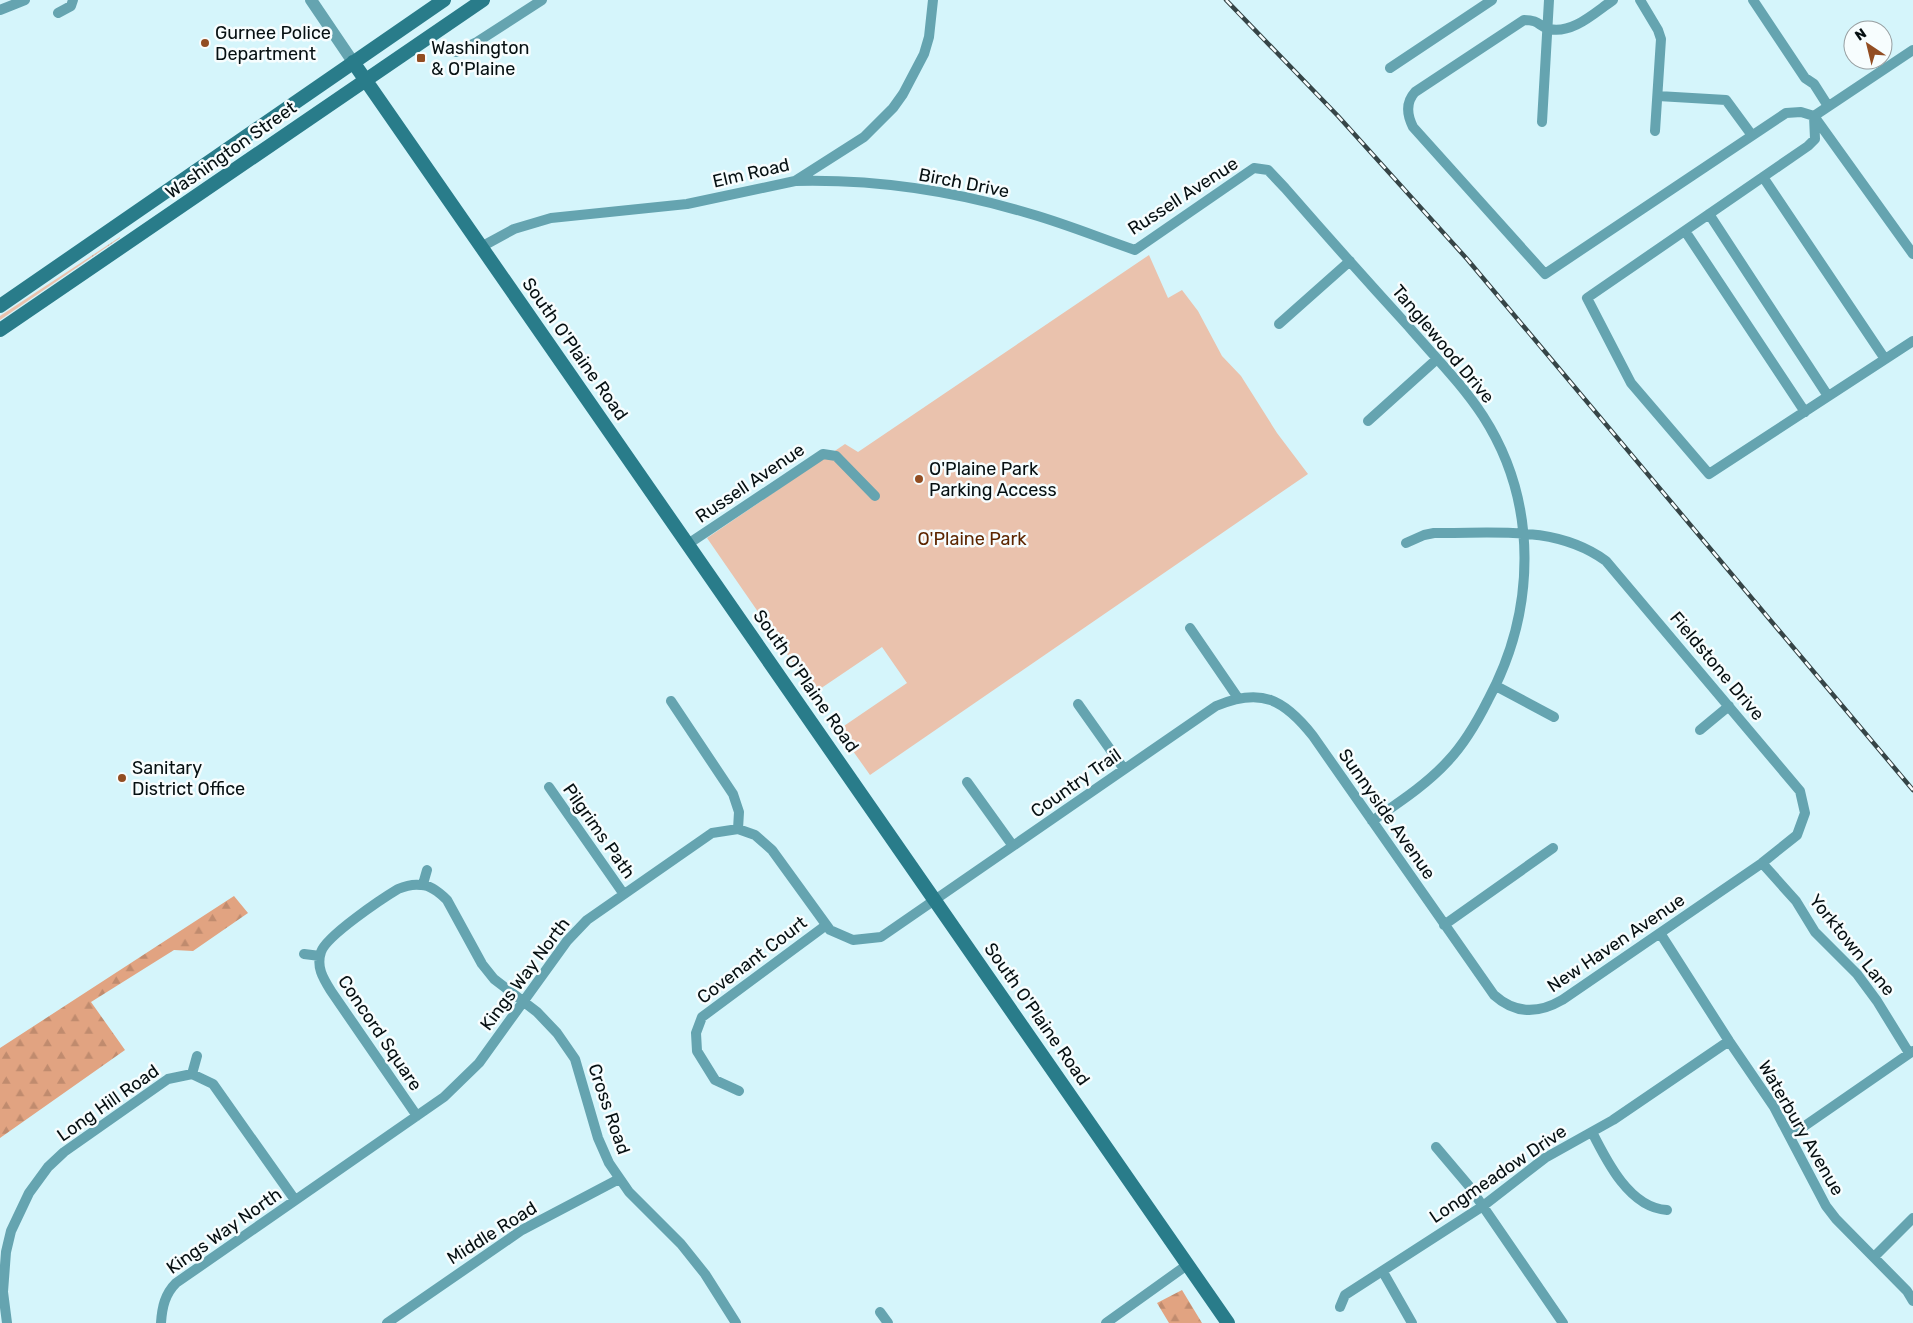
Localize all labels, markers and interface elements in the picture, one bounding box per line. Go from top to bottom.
north arrow [1843,20,1893,70]
place label: Gurnee Police Department [215,22,331,65]
text: N [1852,25,1870,45]
marker: Gurnee Police Department [199,37,211,49]
place label: Washington & O'Plaine [431,37,529,80]
marker: Washington & O'Plaine [415,52,427,64]
street label: Washington Street [161,97,301,203]
street label: Russell Avenue [1124,152,1242,240]
street label: Elm Road [710,153,792,193]
street label: Birch Drive [917,163,1011,203]
street label: South O'Plaine Road [517,273,633,425]
street label: Tanglewood Drive [1387,280,1499,408]
street label: Russell Avenue [691,438,809,528]
place label: O'Plaine Park Parking Access [929,458,1057,501]
marker: O'Plaine Park Parking Access [913,473,925,485]
park label: O'Plaine Park [917,528,1027,550]
street label: South O'Plaine Road [748,605,864,757]
street label: Fieldstone Drive [1665,607,1769,725]
street label: Country Trail [1026,744,1126,822]
street label: Sunnyside Avenue [1334,744,1440,884]
place label: Sanitary District Office [132,757,245,800]
marker: Sanitary District Office [116,772,128,784]
street label: Pilgrims Path [558,779,640,883]
street label: New Haven Avenue [1543,889,1689,997]
street label: Yorktown Lane [1804,890,1900,1000]
street label: Covenant Court [693,912,811,1008]
street label: Kings Way North [475,913,575,1035]
street label: South O'Plaine Road [979,938,1095,1090]
street label: Concord Square [333,971,427,1095]
street label: Waterbury Avenue [1753,1056,1849,1200]
street label: Long Hill Road [53,1060,163,1146]
street label: Cross Road [583,1061,635,1157]
street label: Longmeadow Drive [1425,1120,1571,1228]
street label: Kings Way North [162,1183,286,1279]
street label: Middle Road [443,1197,541,1269]

